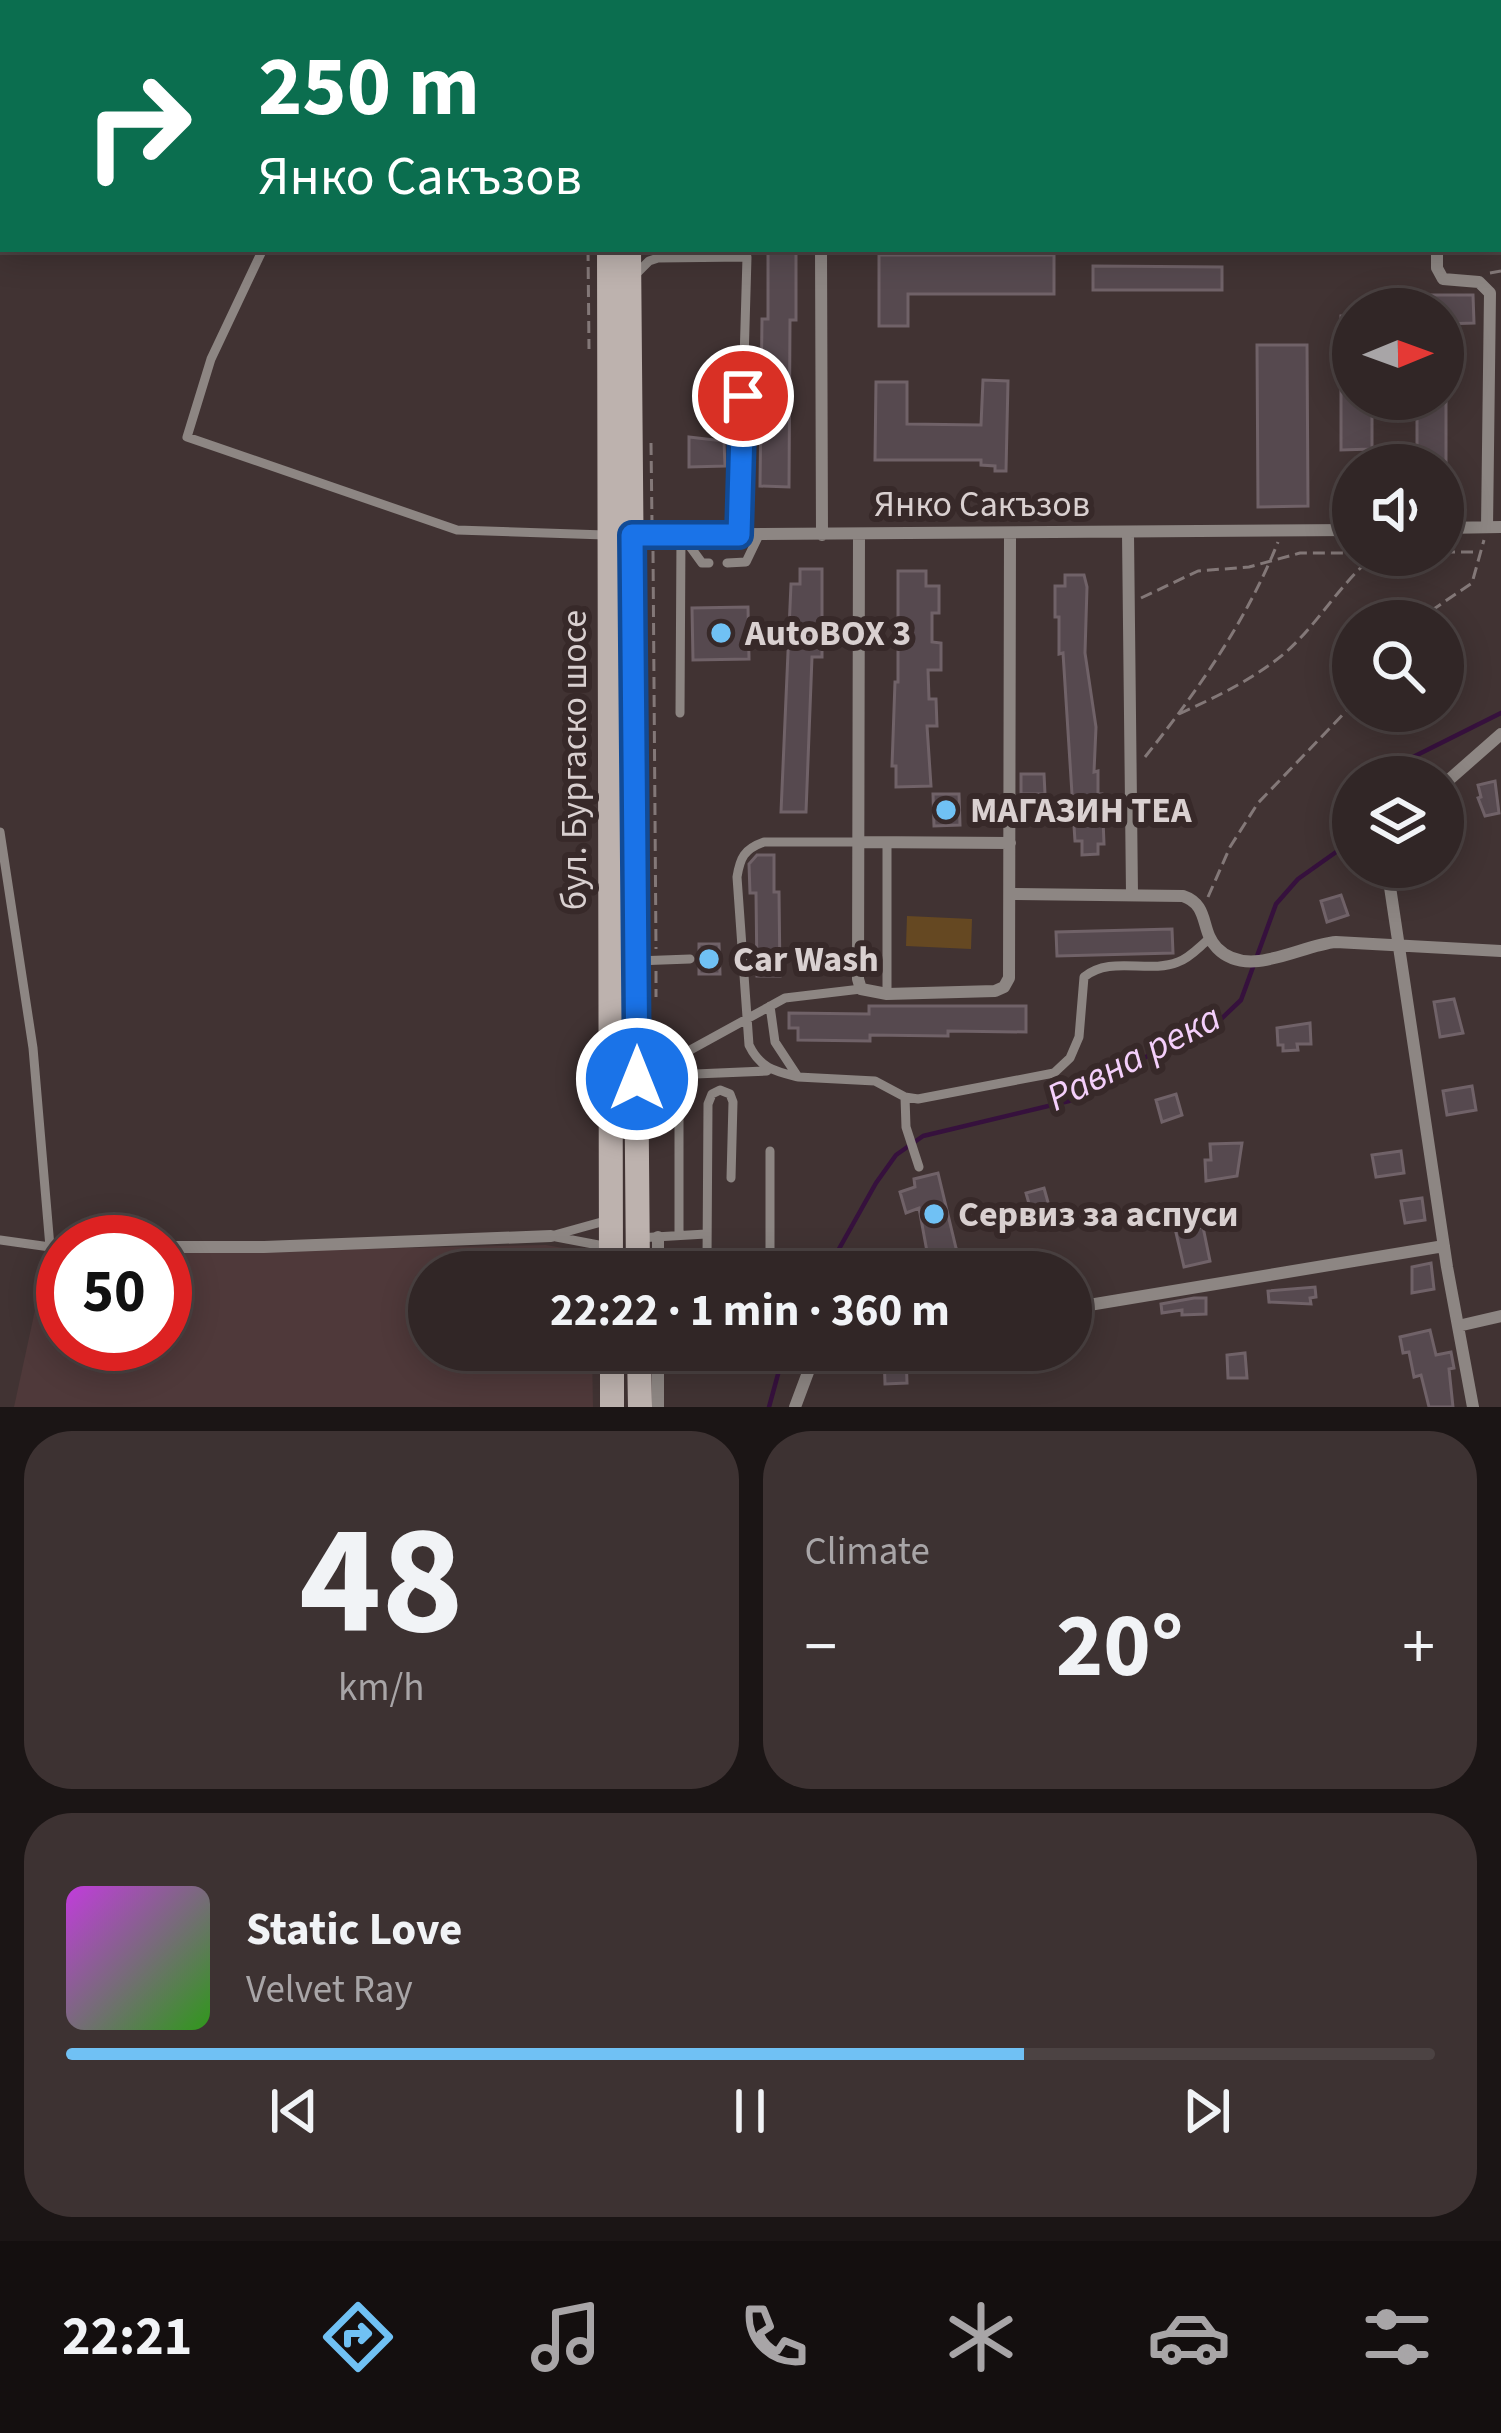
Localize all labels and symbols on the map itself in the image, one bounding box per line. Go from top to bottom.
north arrow [1332,288,1464,420]
pin [692,345,794,447]
street label: Янко Сакъзов [874,479,1090,530]
place label: AutoBOX 3 [744,608,911,659]
street label: бул. Бургаско шосе [549,610,600,910]
marker: AutoBOX 3 [708,620,734,646]
place label: МАГАЗИН ТЕА [970,785,1192,836]
marker: МАГАЗИН ТЕА [933,797,959,823]
place label: Car Wash [733,934,879,985]
marker: Car Wash [696,946,722,972]
water label: Равна река [1037,990,1231,1126]
position arrow [574,1016,700,1142]
place label: Сервиз за аспуси [958,1189,1239,1240]
marker: Сервиз за аспуси [921,1201,947,1227]
speed limit sign: 50 [36,1215,192,1371]

